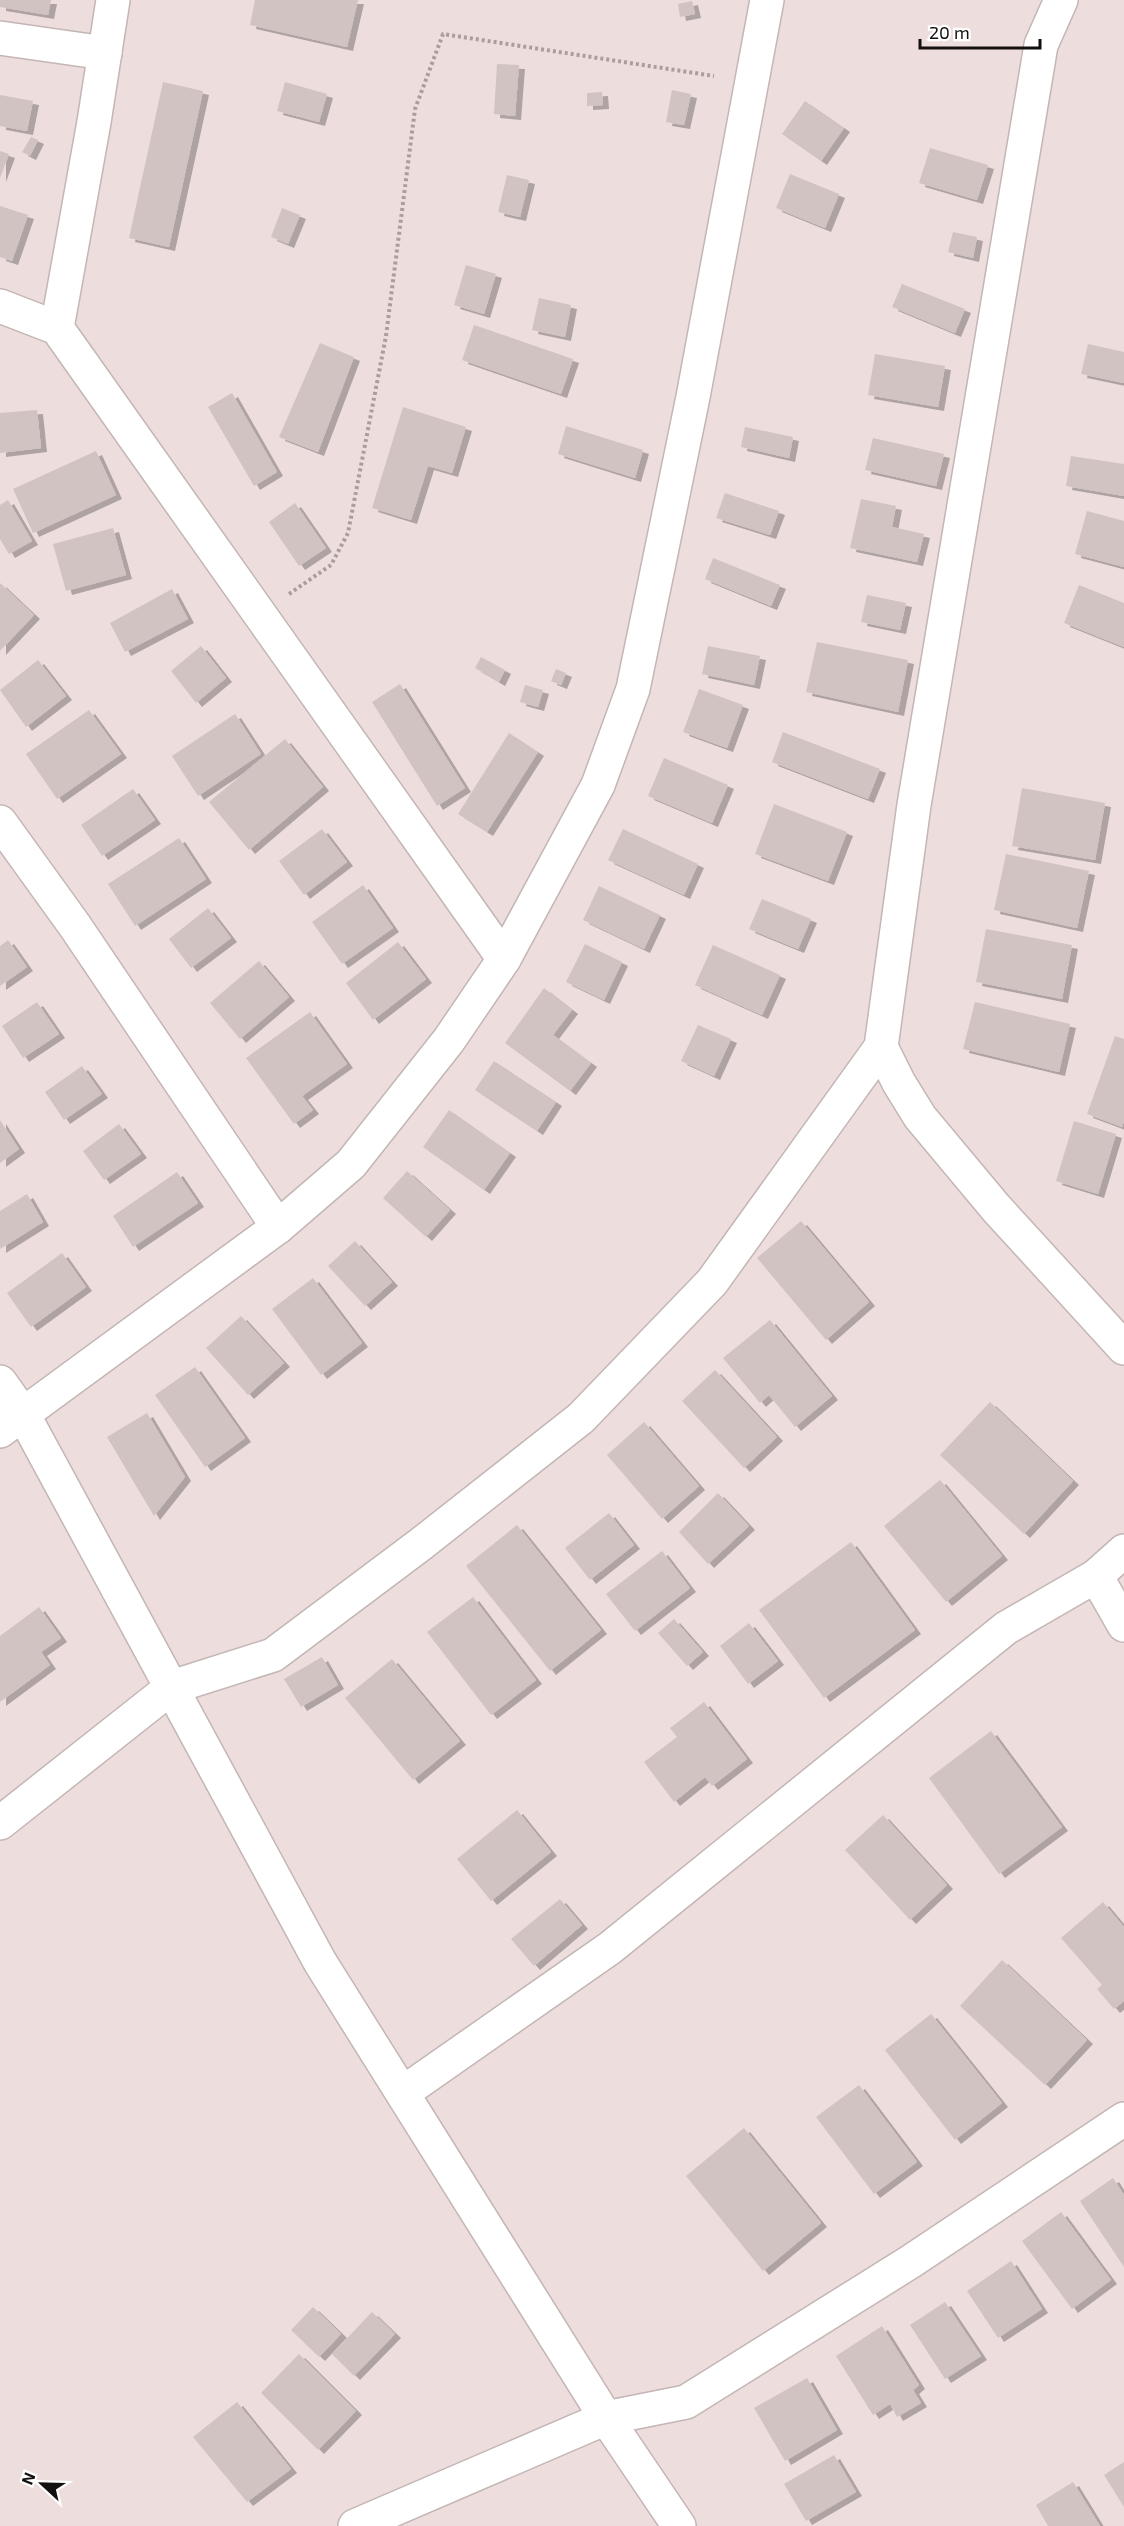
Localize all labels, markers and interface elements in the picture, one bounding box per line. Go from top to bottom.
scale bar [920,12,1040,50]
text: 20 m [929,21,970,43]
north arrow [12,2454,72,2514]
text: N [17,2469,39,2487]

